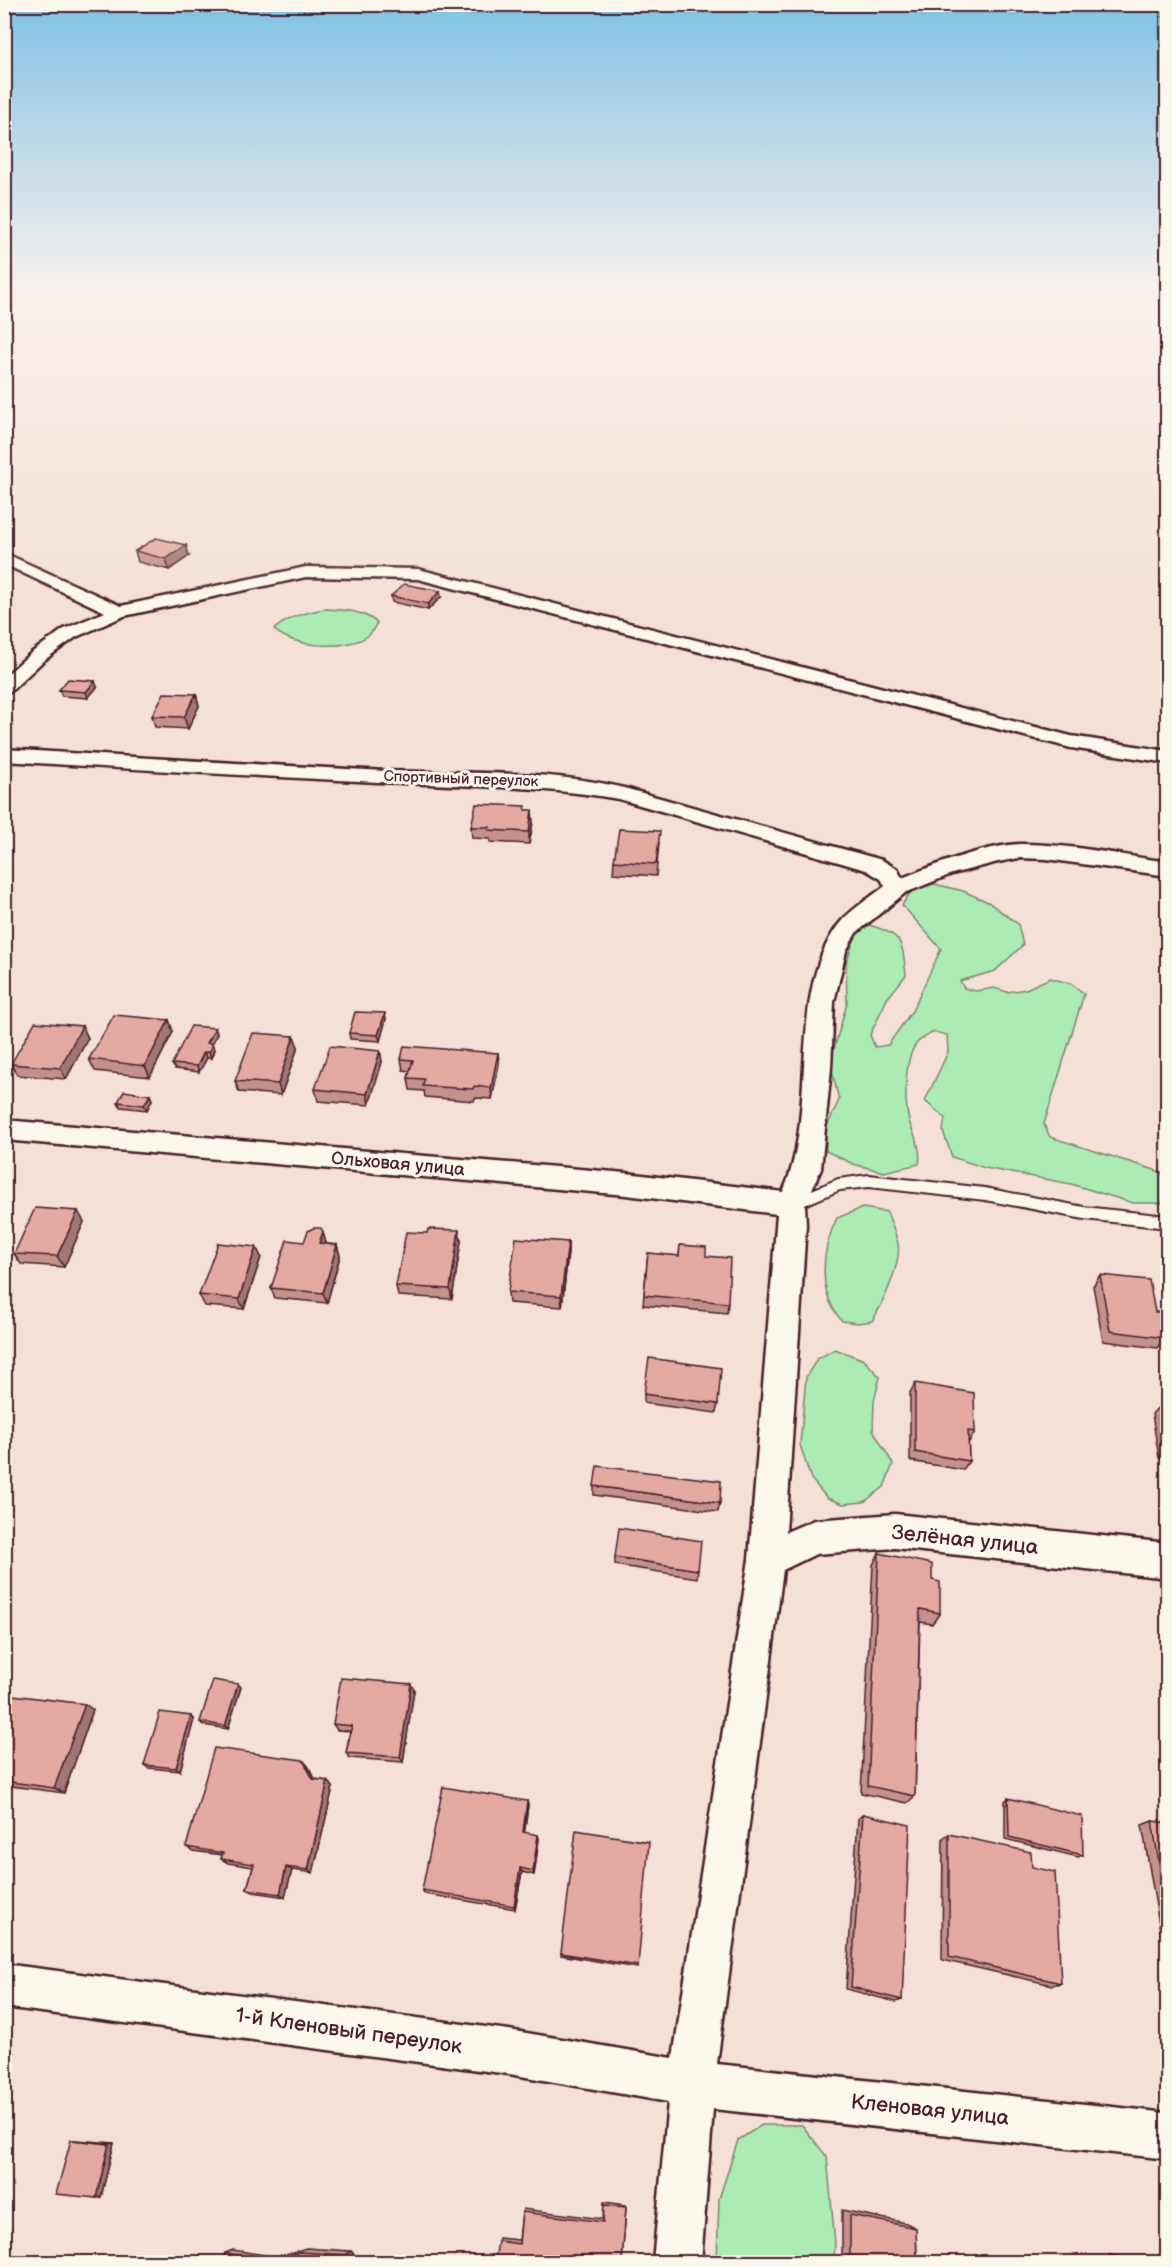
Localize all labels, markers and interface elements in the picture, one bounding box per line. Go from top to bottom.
street label: Спортивный переулок [383,767,539,791]
street label: Ольховая улица [330,1148,466,1180]
street label: Зелёная улица [890,1520,1040,1560]
street label: 1-й Кленовый переулок [234,2003,464,2059]
street label: Кленовая улица [850,2089,1011,2131]

